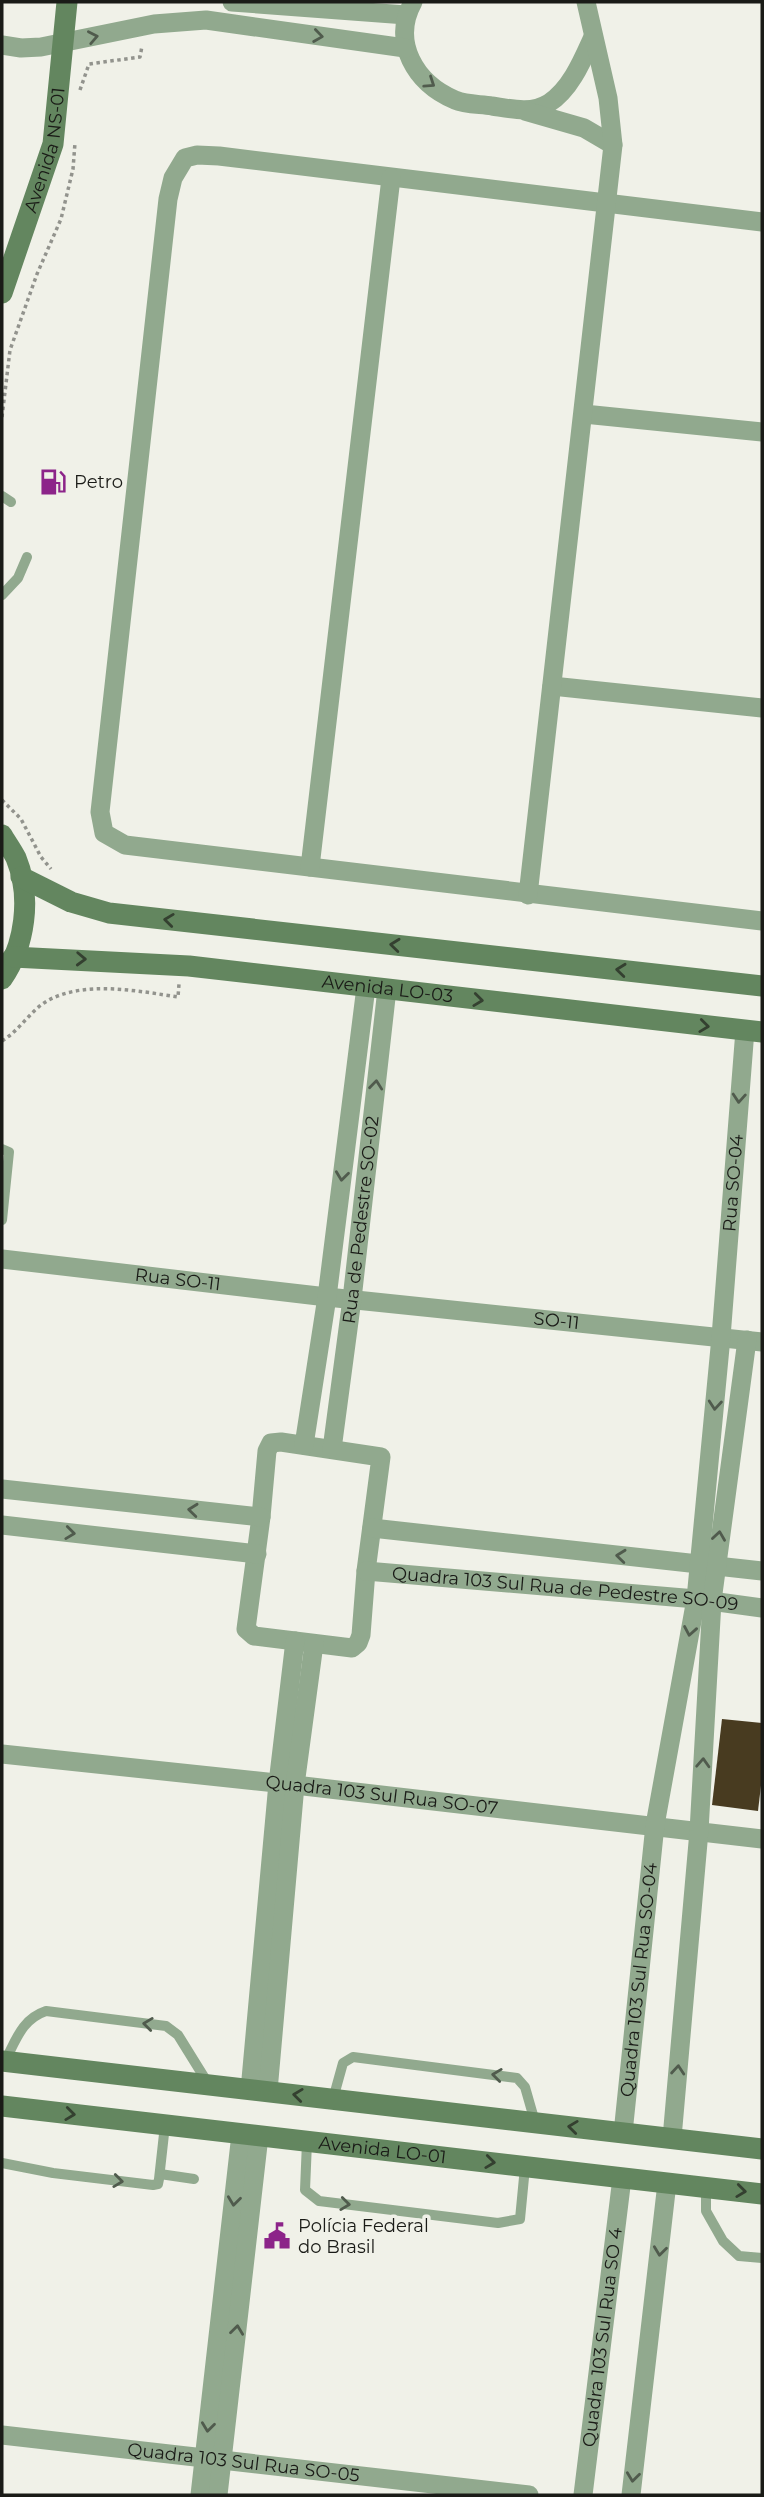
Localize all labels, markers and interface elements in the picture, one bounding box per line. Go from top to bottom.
one-way arrow [312,28,324,43]
one-way arrow [87,30,99,45]
one-way arrow [422,75,435,88]
street label: Avenida NS-01 [19,86,70,216]
fuel station icon: Petro [38,467,68,497]
place label: Petro [74,471,123,493]
one-way arrow [163,912,175,927]
one-way arrow [389,938,401,953]
one-way arrow [76,952,87,967]
one-way arrow [616,963,627,978]
street label: Avenida LO-03 [321,970,454,1007]
one-way arrow [472,992,484,1007]
one-way arrow [698,1018,710,1033]
one-way arrow [369,1080,384,1091]
one-way arrow [732,1093,747,1104]
street label: Rua de Pedestre SO-02 [338,1115,384,1325]
street label: Rua SO-04 [718,1133,748,1233]
one-way arrow [335,1170,350,1182]
street label: Rua SO-11 [134,1264,222,1295]
street label: SO-11 [533,1307,581,1334]
one-way arrow [708,1400,723,1411]
one-way arrow [188,1503,199,1518]
one-way arrow [64,1526,75,1541]
one-way arrow [712,1530,727,1542]
one-way arrow [615,1549,626,1564]
street label: Quadra 103 Sul Rua de Pedestre SO-09 [391,1562,740,1616]
one-way arrow [684,1625,699,1637]
one-way arrow [695,1757,710,1768]
street label: Quadra 103 Sul Rua SO-07 [264,1771,499,1819]
street label: Quadra 103 Sul Rua SO-04 [616,1862,662,2098]
one-way arrow [142,2016,154,2031]
one-way arrow [670,2064,685,2075]
one-way arrow [491,2068,503,2083]
one-way arrow [292,2088,303,2103]
one-way arrow [64,2106,75,2121]
one-way arrow [567,2119,579,2134]
street label: Avenida LO-01 [317,2132,448,2168]
one-way arrow [484,2155,496,2170]
one-way arrow [112,2173,123,2188]
one-way arrow [735,2184,746,2199]
one-way arrow [226,2196,241,2207]
one-way arrow [339,2197,351,2212]
place label: Polícia Federal do Brasil [298,2215,429,2258]
public building icon: Polícia Federal do Brasil [262,2221,292,2251]
street label: Quadra 103 Sul Rua SO 4 [578,2226,627,2448]
one-way arrow [652,2245,667,2257]
one-way arrow [230,2324,245,2336]
one-way arrow [200,2422,215,2433]
street label: Quadra 103 Sul Rua SO-05 [126,2438,361,2487]
one-way arrow [626,2471,641,2483]

